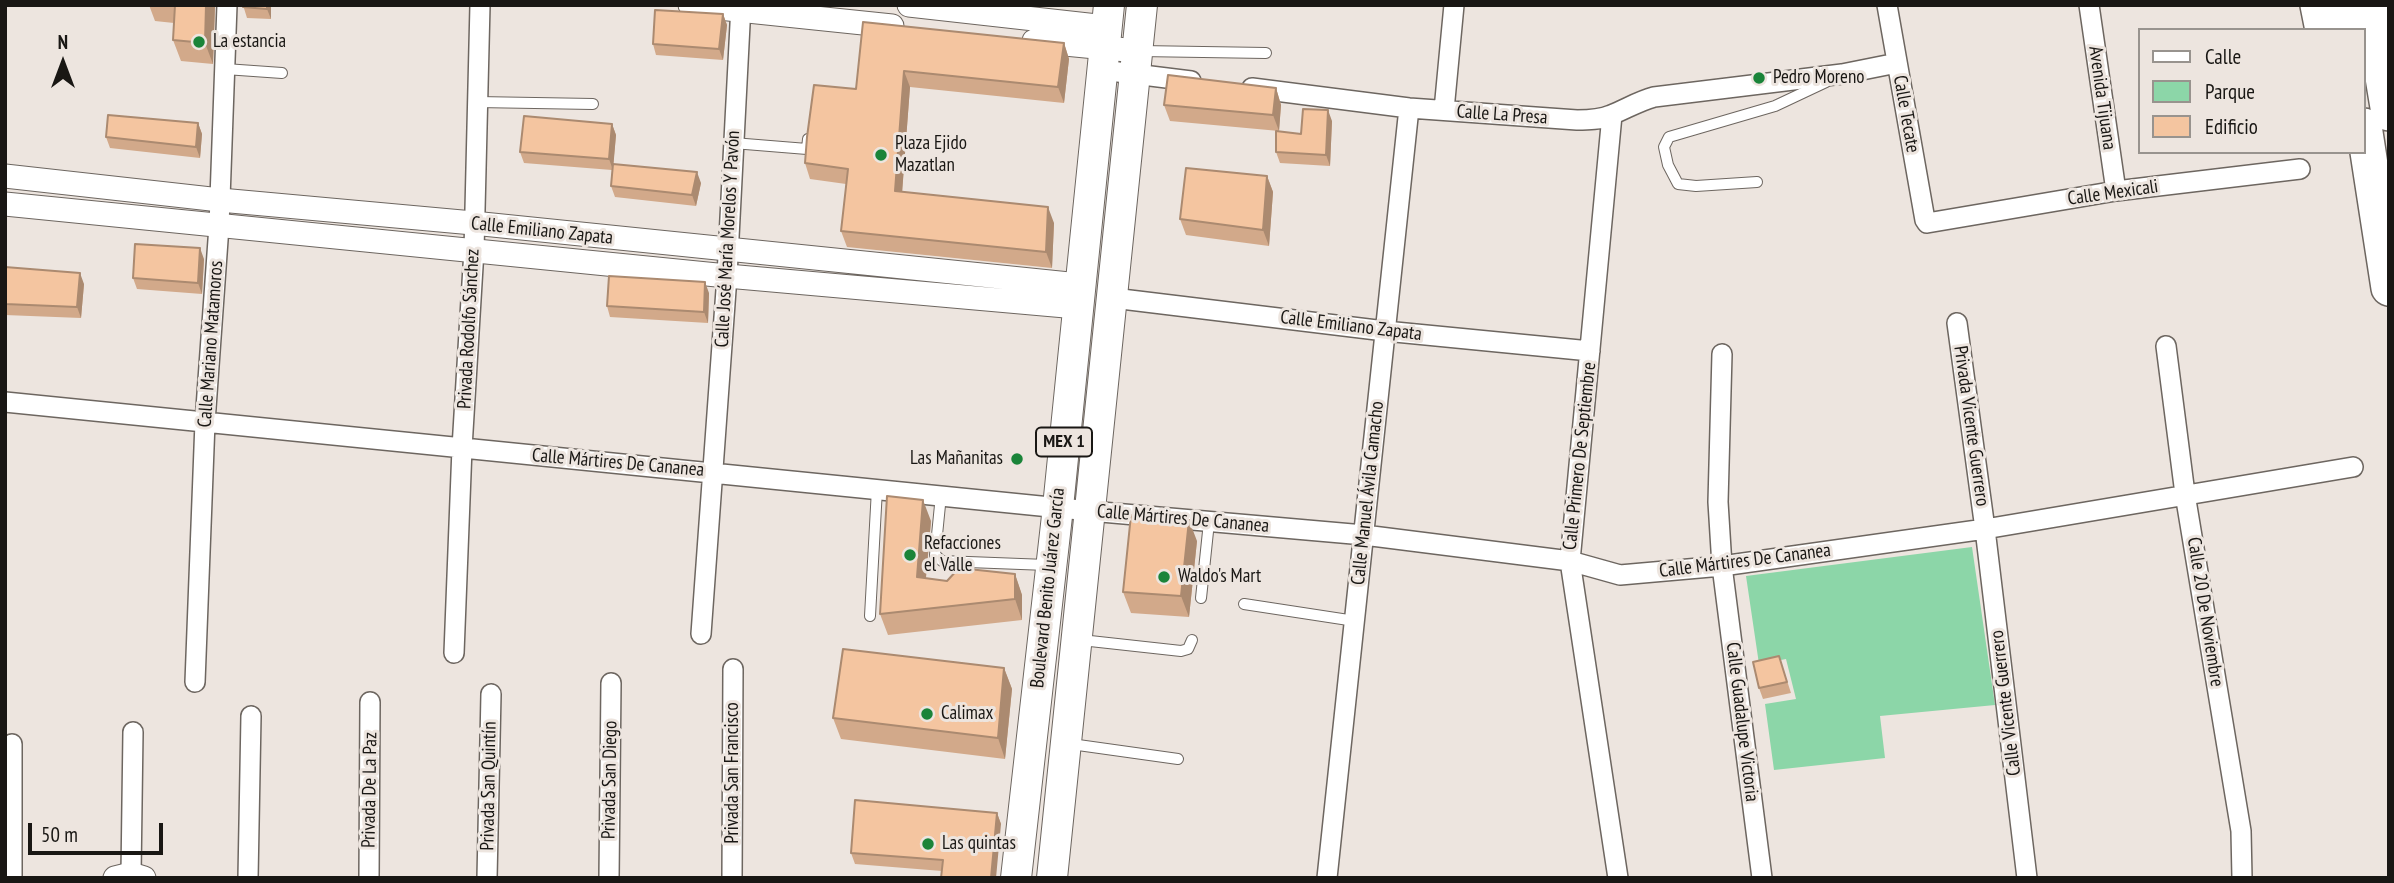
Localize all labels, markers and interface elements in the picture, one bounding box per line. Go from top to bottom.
north arrow [28,28,98,98]
legend [2138,28,2366,154]
text: N [58,30,68,54]
place label: La estancia [213,31,286,53]
marker: La estancia [191,34,207,50]
text: Calle [2205,43,2241,70]
street label: Avenida Tijuana [2083,45,2121,151]
place label: Pedro Moreno [1773,67,1864,89]
marker: Pedro Moreno [1751,70,1767,86]
street label: Calle Tecate [1888,73,1924,155]
text: Parque [2205,78,2255,105]
street label: Calle La Presa [1456,100,1548,130]
text: Edificio [2205,113,2258,140]
street label: Calle José María Morelos Y Pavón [711,130,745,348]
place label: Plaza Ejido Mazatlan [895,133,967,177]
marker: Plaza Ejido Mazatlan [873,147,889,163]
street label: Calle Mexicali [2066,175,2160,211]
street label: Calle Emiliano Zapata [470,212,614,250]
street label: Privada Rodolfo Sánchez [453,248,485,410]
street label: Calle Mariano Matamoros [194,260,228,428]
street label: Calle Emiliano Zapata [1279,306,1423,346]
street label: Privada Vicente Guerrero [1948,344,1994,508]
street label: Calle Primero De Septiembre [1559,361,1601,551]
street label: Calle Manuel Ávila Camacho [1347,400,1389,586]
road number: MEX 1 [1036,428,1092,457]
street label: Calle Mártires De Cananea [531,444,705,482]
place label: Las Mañanitas [910,448,1003,470]
marker: Las Mañanitas [1009,451,1025,467]
street label: Boulevard Benito Juárez García [1026,487,1070,689]
street label: Calle Mártires De Cananea [1096,500,1270,538]
place label: Refacciones el Valle [924,533,1001,577]
street label: Calle 20 De Noviembre [2182,536,2228,688]
street label: Calle Mártires De Cananea [1658,539,1832,583]
marker: Refacciones el Valle [902,547,918,563]
place label: Waldo's Mart [1178,566,1261,588]
marker: Waldo's Mart [1156,569,1172,585]
street label: Calle Vicente Guerrero [1986,629,2026,777]
street label: Calle Guadalupe Victoria [1721,641,1763,803]
street label: Privada San Francisco [722,702,744,844]
place label: Calimax [941,703,993,725]
marker: Calimax [919,706,935,722]
street label: Privada San Quintín [476,721,502,851]
street label: Privada San Diego [598,721,622,839]
street label: Privada De La Paz [358,732,382,848]
scale bar [32,810,166,854]
text: 50 m [41,821,78,848]
place label: Las quintas [942,833,1016,855]
marker: Las quintas [920,836,936,852]

